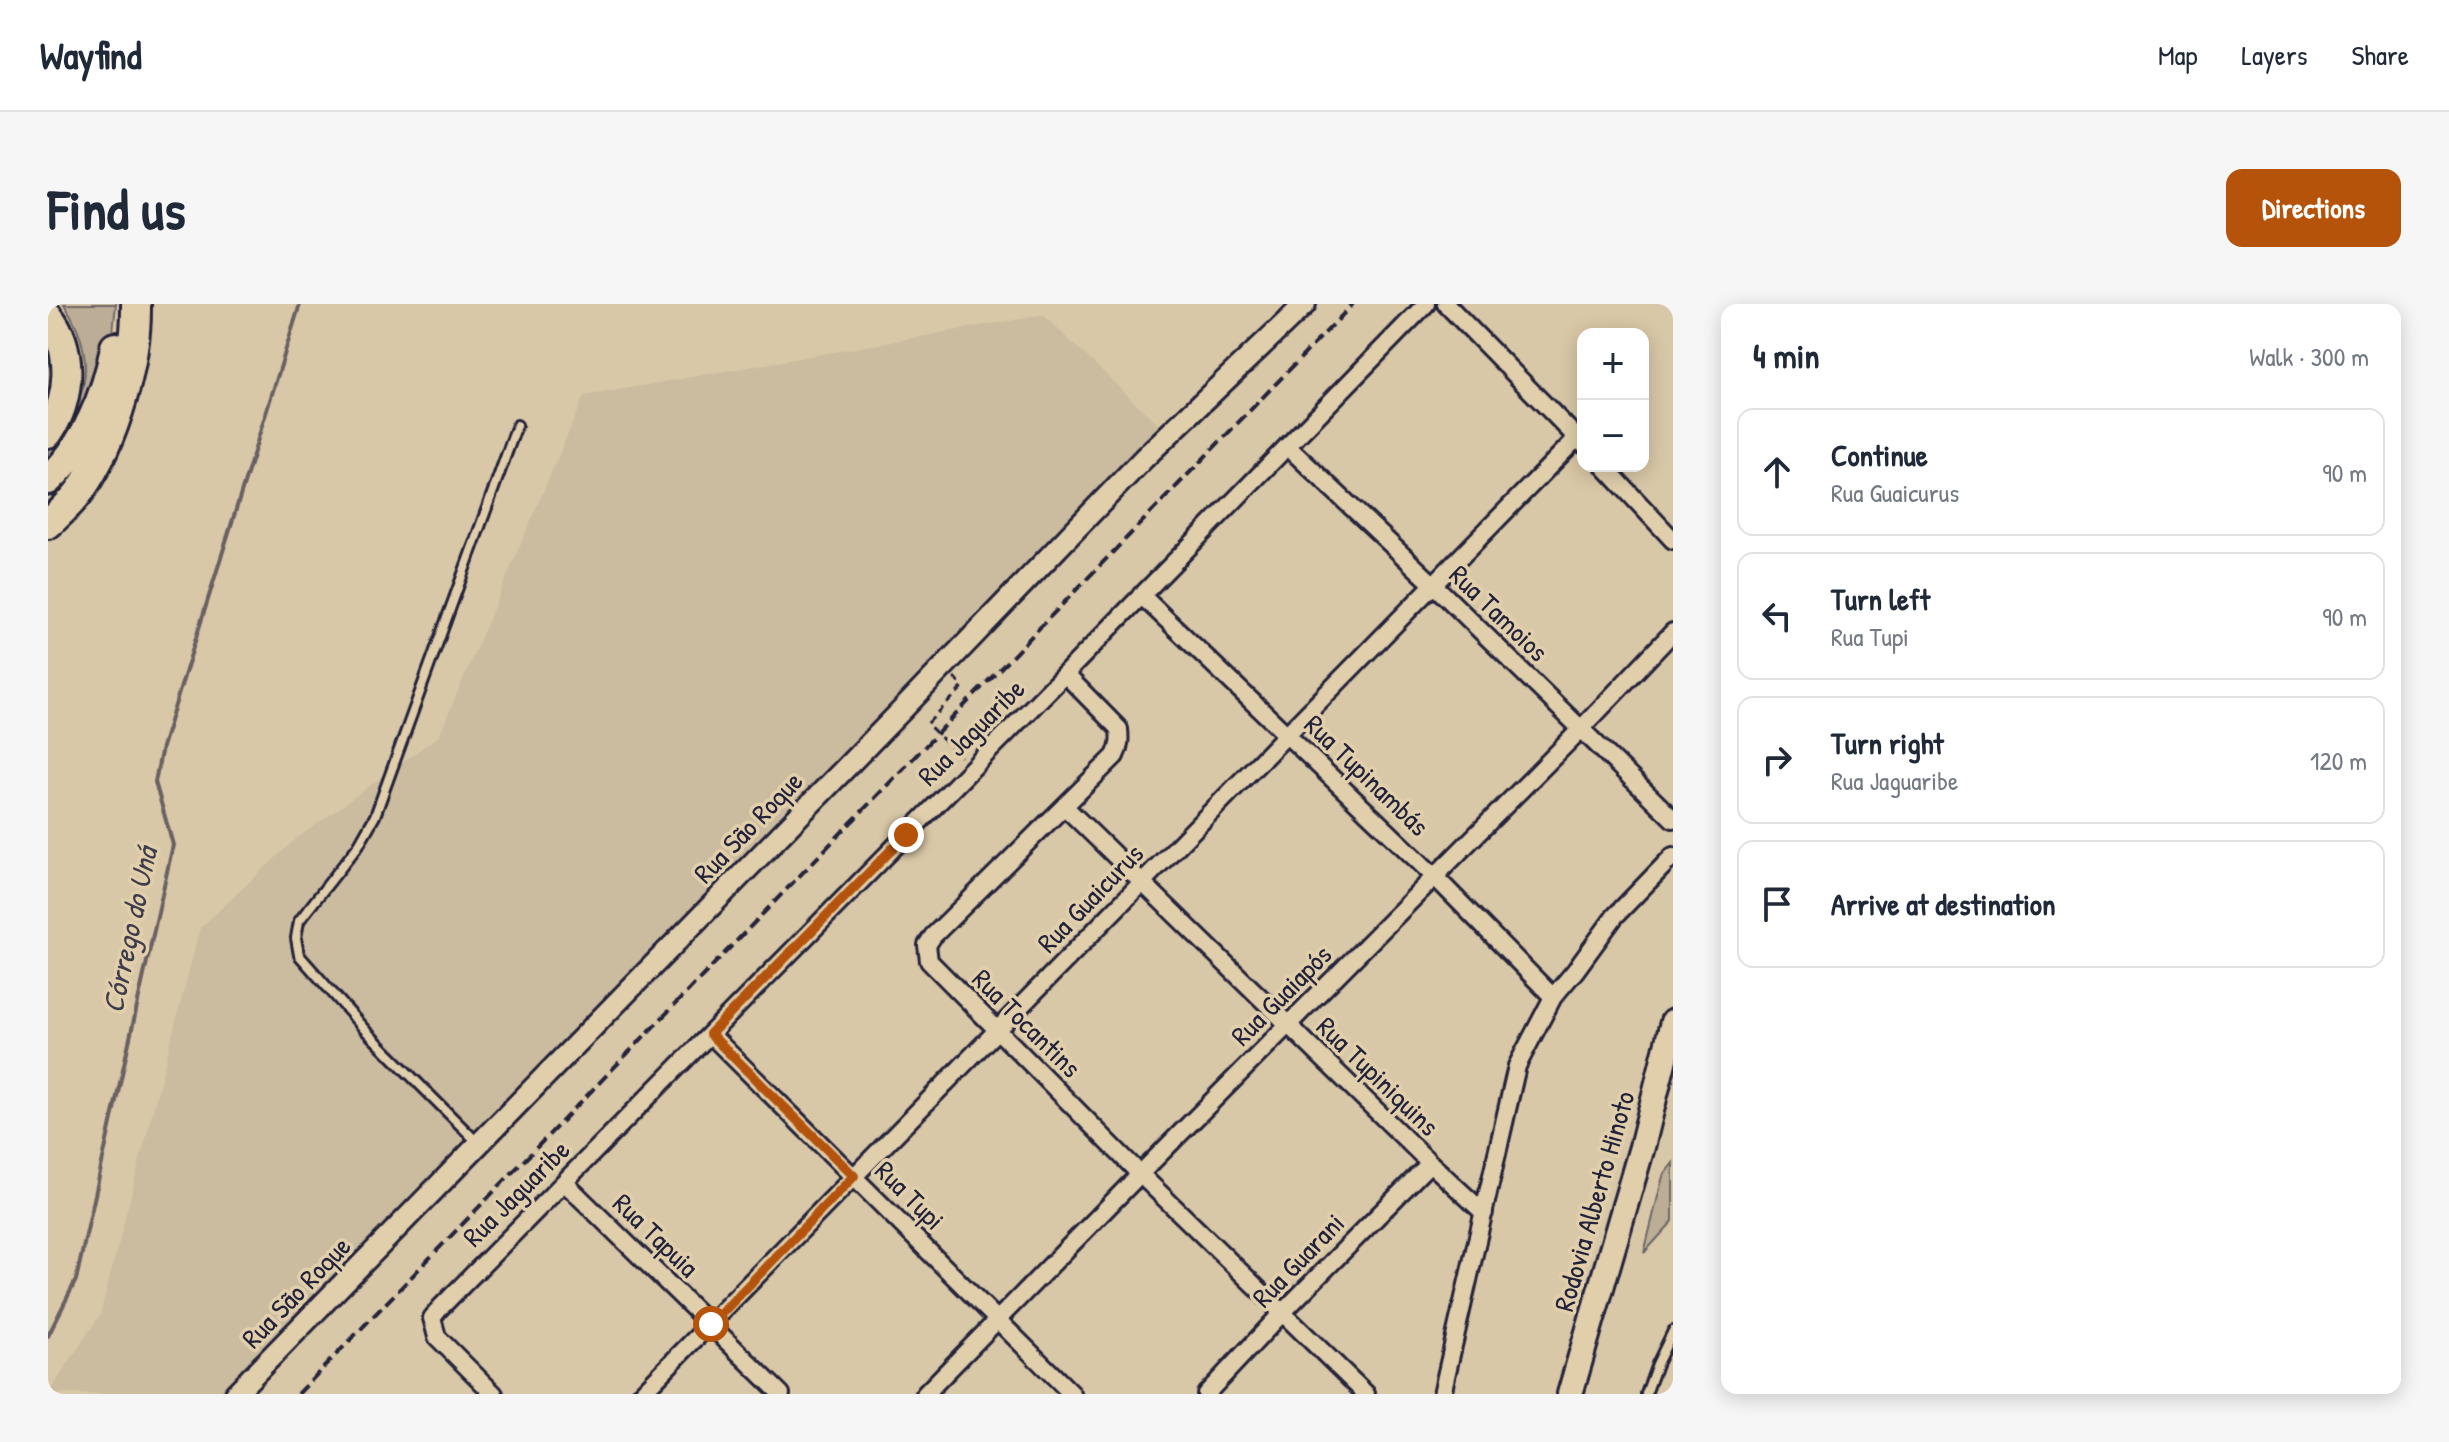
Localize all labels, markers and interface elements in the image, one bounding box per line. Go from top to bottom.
text: Wayfind [40,29,142,81]
text: Map [2158,36,2198,74]
text: Layers [2242,36,2307,74]
text: Share [2351,36,2409,74]
button: Directions [2226,169,2401,247]
text: Find us [48,171,186,246]
map controls [1577,328,1649,472]
button: + [1577,328,1649,400]
text: 4 min [1753,333,1820,379]
text: Walk · 300 m [2249,339,2369,374]
button: − [1577,400,1649,472]
text: Continue [1831,435,1928,475]
icon: ahead [1755,450,1799,494]
text: 90 m [2322,455,2367,490]
text: Rua Guaicurus [1831,475,1959,510]
street label: Rua Tamoios [1441,556,1557,670]
text: Turn left [1831,579,1930,619]
icon: left [1755,594,1799,638]
text: 90 m [2322,599,2367,634]
text: Rua Tupi [1831,619,1909,654]
street label: Rua Jaguaribe [909,670,1033,794]
street label: Rua Tupinambás [1296,706,1438,844]
text: Turn right [1831,723,1944,763]
icon: right [1755,738,1799,782]
text: 120 m [2310,743,2367,778]
street label: Rua São Roque [685,763,811,891]
text: Rua Jaguaribe [1831,763,1958,798]
route end [888,817,924,853]
street label: Rua Guaicurus [1028,835,1152,961]
water label: Córrego do Uná [92,840,168,1017]
icon: arrive [1755,882,1799,926]
text: Arrive at destination [1831,884,2056,924]
street label: Rua Guaiapós [1222,936,1340,1054]
street label: Rua Tocantins [964,960,1090,1086]
street label: Rua Tupiniquins [1308,1008,1448,1144]
street label: Rodovia Alberto Hinoto [1544,1087,1644,1315]
street label: Rua Jaguaribe [454,1131,578,1255]
street label: Rua Tupi [867,1152,953,1238]
street label: Rua Tapuia [605,1185,707,1285]
street label: Rua Guarani [1243,1204,1353,1316]
street label: Rua São Roque [233,1228,359,1356]
route start [693,1306,729,1342]

